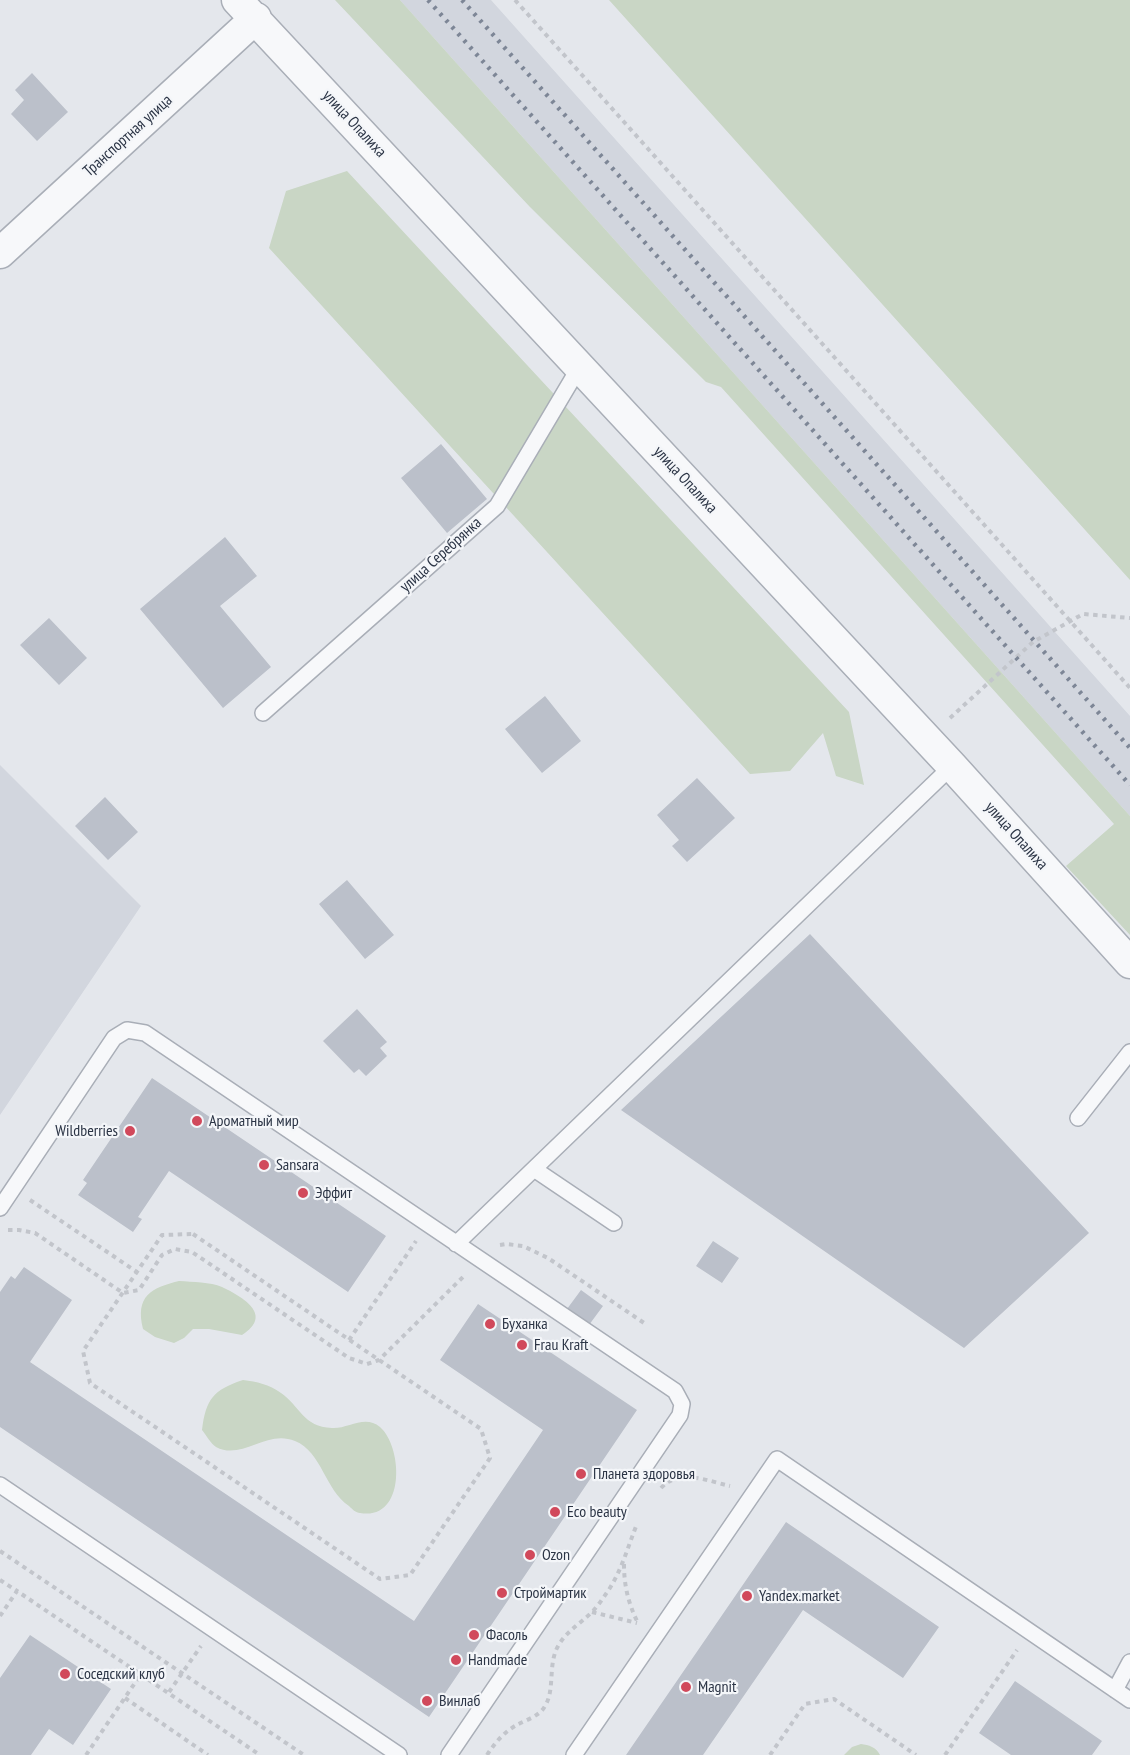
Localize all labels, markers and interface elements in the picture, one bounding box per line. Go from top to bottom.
street label: улица Опалиха [318,86,390,162]
street label: Транспортная улица [80,91,176,181]
street label: улица Опалиха [649,442,721,518]
street label: улица Серебрянка [396,513,486,597]
street label: улица Опалиха [980,798,1052,874]
place label: Ароматный мир [209,1111,299,1131]
marker: Ароматный мир [190,1114,204,1128]
place label: Wildberries [55,1121,118,1141]
marker: Wildberries [123,1124,137,1138]
place label: Sansara [276,1155,319,1175]
marker: Sansara [257,1158,271,1172]
place label: Эффит [315,1183,352,1203]
marker: Эффит [296,1186,310,1200]
place label: Буханка [502,1314,548,1334]
marker: Буханка [483,1317,497,1331]
place label: Frau Kraft [534,1335,588,1355]
marker: Frau Kraft [515,1338,529,1352]
place label: Планета здоровья [593,1464,695,1484]
marker: Планета здоровья [574,1467,588,1481]
place label: Eco beauty [567,1502,627,1522]
marker: Eco beauty [548,1505,562,1519]
place label: Ozon [542,1545,570,1565]
marker: Ozon [523,1548,537,1562]
place label: Строймартик [514,1583,586,1603]
marker: Строймартик [495,1586,509,1600]
place label: Yandex.market [759,1586,840,1606]
marker: Yandex.market [740,1589,754,1603]
place label: Фасоль [486,1625,527,1645]
marker: Фасоль [467,1628,481,1642]
place label: Handmade [468,1650,527,1670]
marker: Handmade [449,1653,463,1667]
place label: Соседский клуб [77,1664,165,1684]
marker: Соседский клуб [58,1667,72,1681]
place label: Magnit [698,1677,736,1697]
marker: Magnit [679,1680,693,1694]
place label: Винлаб [439,1691,480,1711]
marker: Винлаб [420,1694,434,1708]

